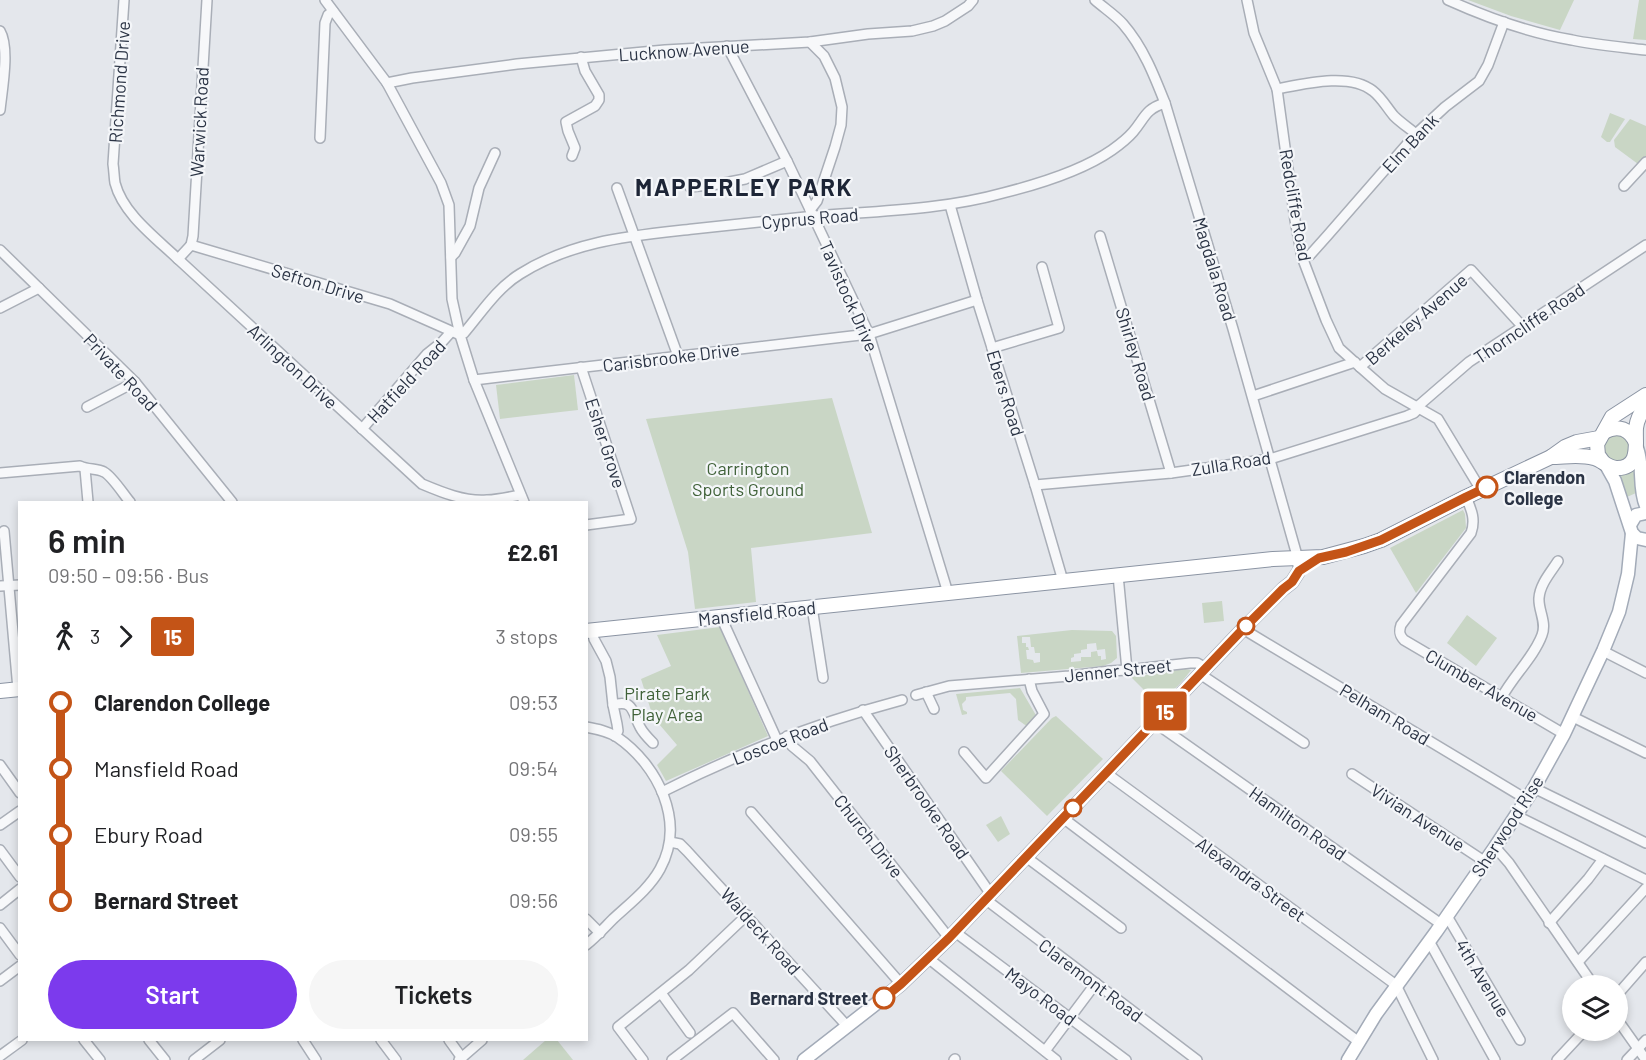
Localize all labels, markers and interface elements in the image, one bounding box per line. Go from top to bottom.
street label: Richmond Drive [104,20,134,144]
street label: Lucknow Avenue [618,34,750,66]
street label: Warwick Road [185,66,213,178]
street label: Elm Bank [1377,109,1443,177]
street label: Redcliffe Road [1275,147,1317,263]
district label: MAPPERLEY PARK [635,172,853,201]
street label: Cyprus Road [761,203,859,233]
street label: Magdala Road [1189,214,1241,324]
street label: Tavistock Drive [815,237,883,355]
street label: Sefton Drive [269,258,367,308]
street label: Berkeley Avenue [1360,269,1472,369]
street label: Thorncliffe Road [1469,278,1589,368]
street label: Shirley Road [1111,305,1161,403]
street label: Arlington Drive [243,319,343,413]
street label: Private Road [79,328,163,416]
street label: Hatfield Road [362,335,450,427]
street label: Carisbrooke Drive [601,338,741,376]
street label: Ebers Road [983,347,1029,439]
street label: Esher Grove [581,395,631,491]
street label: Zulla Road [1190,446,1272,480]
park label: Carrington Sports Ground [692,457,804,500]
place label: Clarendon College [1504,466,1585,509]
marker: Clarendon College [1476,476,1498,498]
text: 6 min [48,520,126,560]
text: £2.61 [507,539,558,565]
text: 09:50 – 09:56 · Bus [48,563,209,587]
street label: Mansfield Road [697,596,817,630]
unlabelled marker [1237,617,1255,635]
icon: walk [48,620,81,653]
icon: forward [109,620,142,653]
text: 3 [90,624,100,648]
text: 15 [163,624,182,649]
text: 3 stops [496,624,558,648]
street label: Clumber Avenue [1422,644,1542,726]
street label: Jenner Street [1063,653,1173,687]
street label: Pelham Road [1336,678,1434,750]
park label: Pirate Park Play Area [624,682,710,725]
text: Clarendon College [94,689,270,715]
text: 09:53 [509,690,558,714]
line badge: 15 [1138,692,1192,730]
text: 15 [1156,699,1174,724]
street label: Loscoe Road [729,713,831,769]
street label: Sherbrooke Road [880,741,974,863]
text: Mansfield Road [94,755,239,781]
text: 09:54 [508,756,558,780]
street label: Sherwood Rise [1466,771,1548,881]
street label: Vivian Avenue [1367,778,1469,856]
street label: Hamilton Road [1245,781,1351,865]
street label: Church Drive [830,790,908,882]
unlabelled marker [1064,799,1082,817]
text: Ebury Road [94,821,203,847]
text: 09:55 [509,822,558,846]
street label: Alexandra Street [1192,832,1310,926]
street label: Waldeck Road [716,883,806,979]
text: Bernard Street [94,887,238,913]
text: 09:56 [509,888,558,912]
street label: Claremont Road [1035,934,1147,1026]
street label: 4th Avenue [1451,935,1515,1021]
button: Start [48,960,297,1029]
button: Tickets [309,960,558,1029]
street label: Mayo Road [1001,962,1081,1030]
map controls [1562,975,1628,1041]
button: layers [1562,975,1628,1041]
place label: Bernard Street [750,987,868,1009]
marker: Bernard Street [873,987,895,1009]

